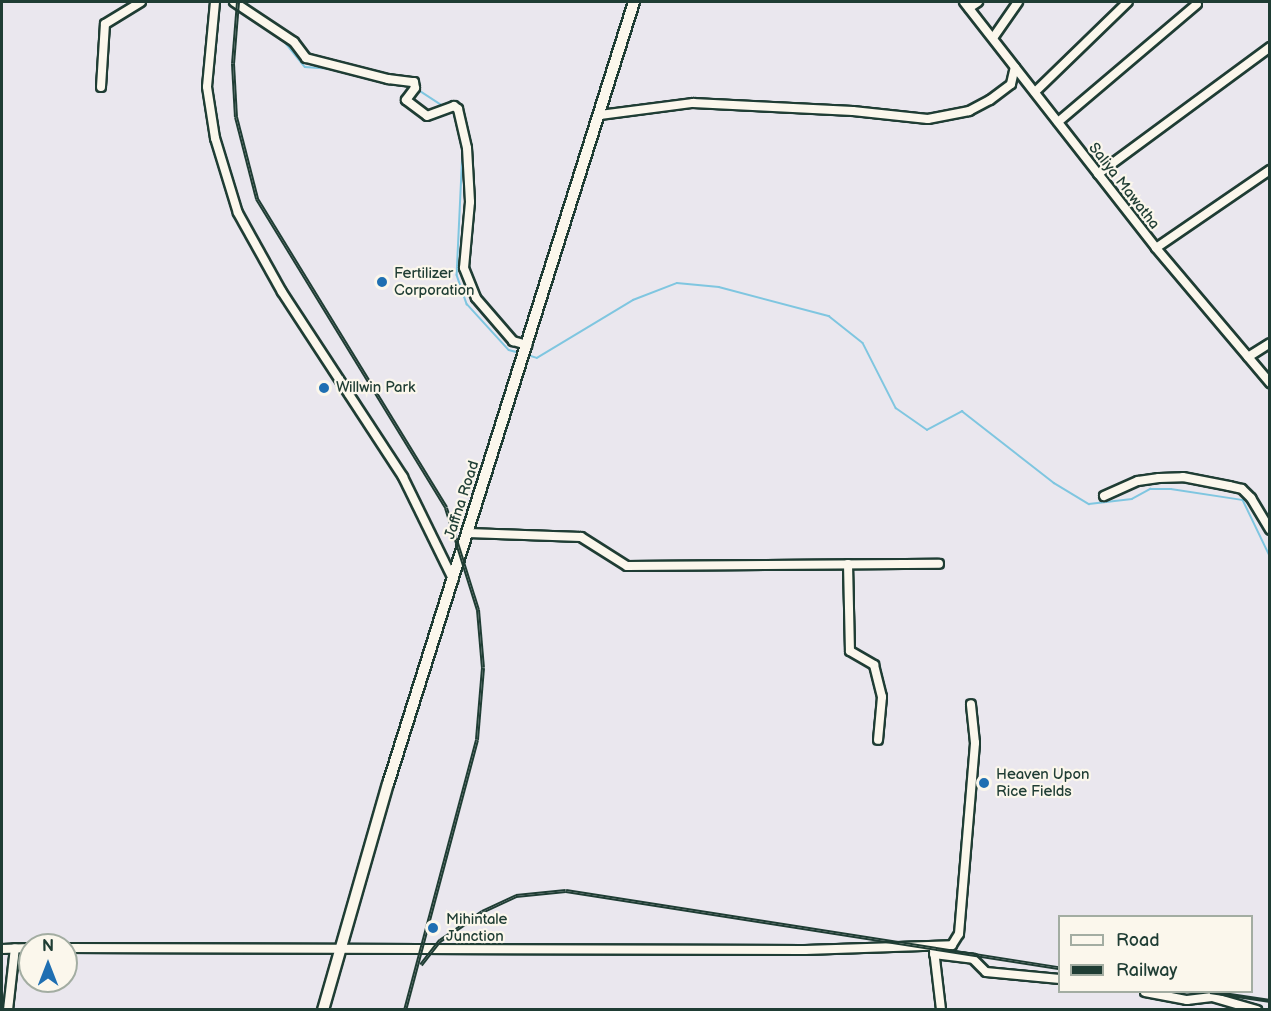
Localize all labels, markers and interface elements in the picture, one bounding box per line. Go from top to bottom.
street label: Saliya Mawatha [1085,139,1163,233]
place label: Fertilizer Corporation [394,264,475,299]
marker: Fertilizer Corporation [375,275,389,289]
place label: Willwin Park [336,379,415,397]
marker: Willwin Park [317,381,331,395]
street label: Jaffna Road [441,458,483,542]
place label: Heaven Upon Rice Fields [996,765,1089,800]
marker: Heaven Upon Rice Fields [977,776,991,790]
place label: Mihintale Junction [446,910,507,945]
legend [1058,915,1253,993]
marker: Mihintale Junction [424,919,442,937]
text: Road [1116,930,1160,951]
north arrow [18,933,78,993]
text: N [42,937,54,956]
text: Railway [1116,960,1178,981]

